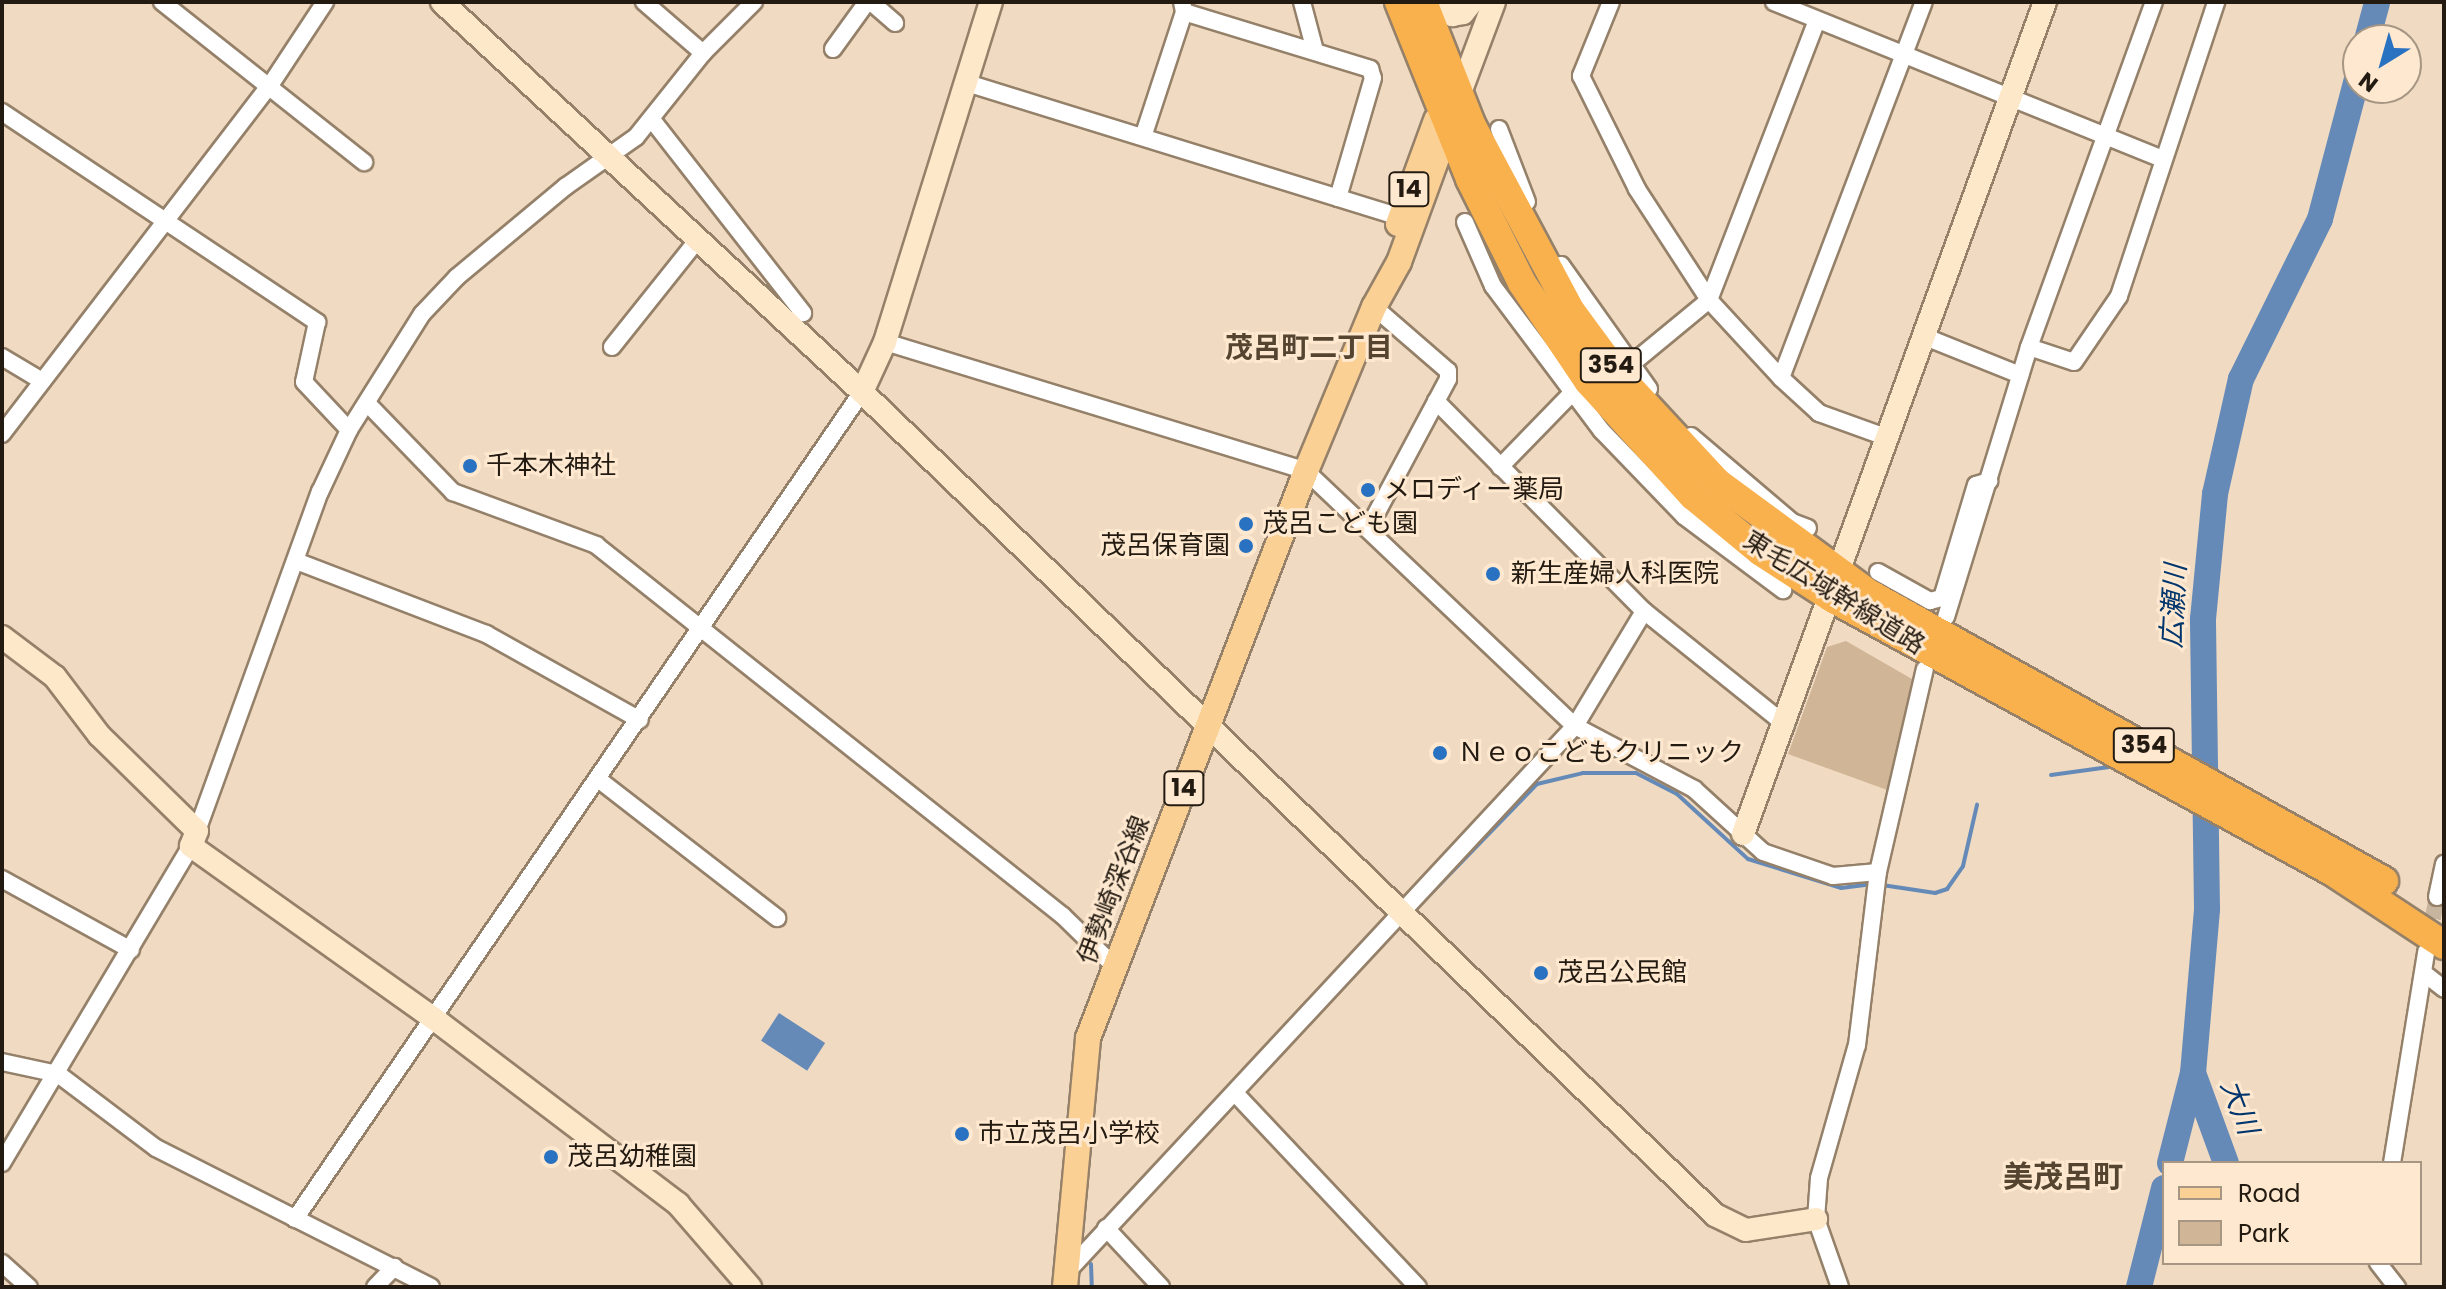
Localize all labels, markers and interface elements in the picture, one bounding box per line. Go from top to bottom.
north arrow [2342,24,2422,104]
text: N [2353,65,2384,99]
road number: 14 [1387,169,1431,209]
district label: 茂呂町二丁目 [1225,331,1393,365]
road number: 354 [1579,345,1643,385]
place label: 千本木神社 [486,450,616,482]
marker: 千本木神社 [461,457,479,475]
place label: メロディー薬局 [1384,474,1566,506]
marker: メロディー薬局 [1359,481,1377,499]
place label: 茂呂こども園 [1262,508,1418,540]
marker: 茂呂こども園 [1237,515,1255,533]
street label: 東毛広域幹線道路 [1738,525,1930,661]
place label: 茂呂保育園 [1100,530,1230,562]
marker: 茂呂保育園 [1237,537,1255,555]
place label: 新生産婦人科医院 [1511,558,1719,590]
marker: 新生産婦人科医院 [1482,563,1504,585]
water label: 広瀬川 [2155,563,2193,649]
road number: 354 [2112,725,2176,765]
place label: Ｎｅｏこどもクリニック [1458,737,1744,769]
marker: Ｎｅｏこどもクリニック [1429,742,1451,764]
road number: 14 [1162,768,1206,808]
street label: 伊勢崎深谷線 [1071,812,1157,968]
place label: 茂呂公民館 [1557,957,1687,989]
marker: 茂呂公民館 [1532,964,1550,982]
water label: 大川 [2213,1075,2265,1139]
place label: 市立茂呂小学校 [978,1118,1160,1150]
marker: 市立茂呂小学校 [953,1125,971,1143]
place label: 茂呂幼稚園 [567,1141,697,1173]
marker: 茂呂幼稚園 [542,1148,560,1166]
district label: 美茂呂町 [2003,1159,2123,1195]
legend [2162,1161,2422,1265]
text: Road [2238,1177,2300,1210]
text: Park [2238,1217,2289,1250]

